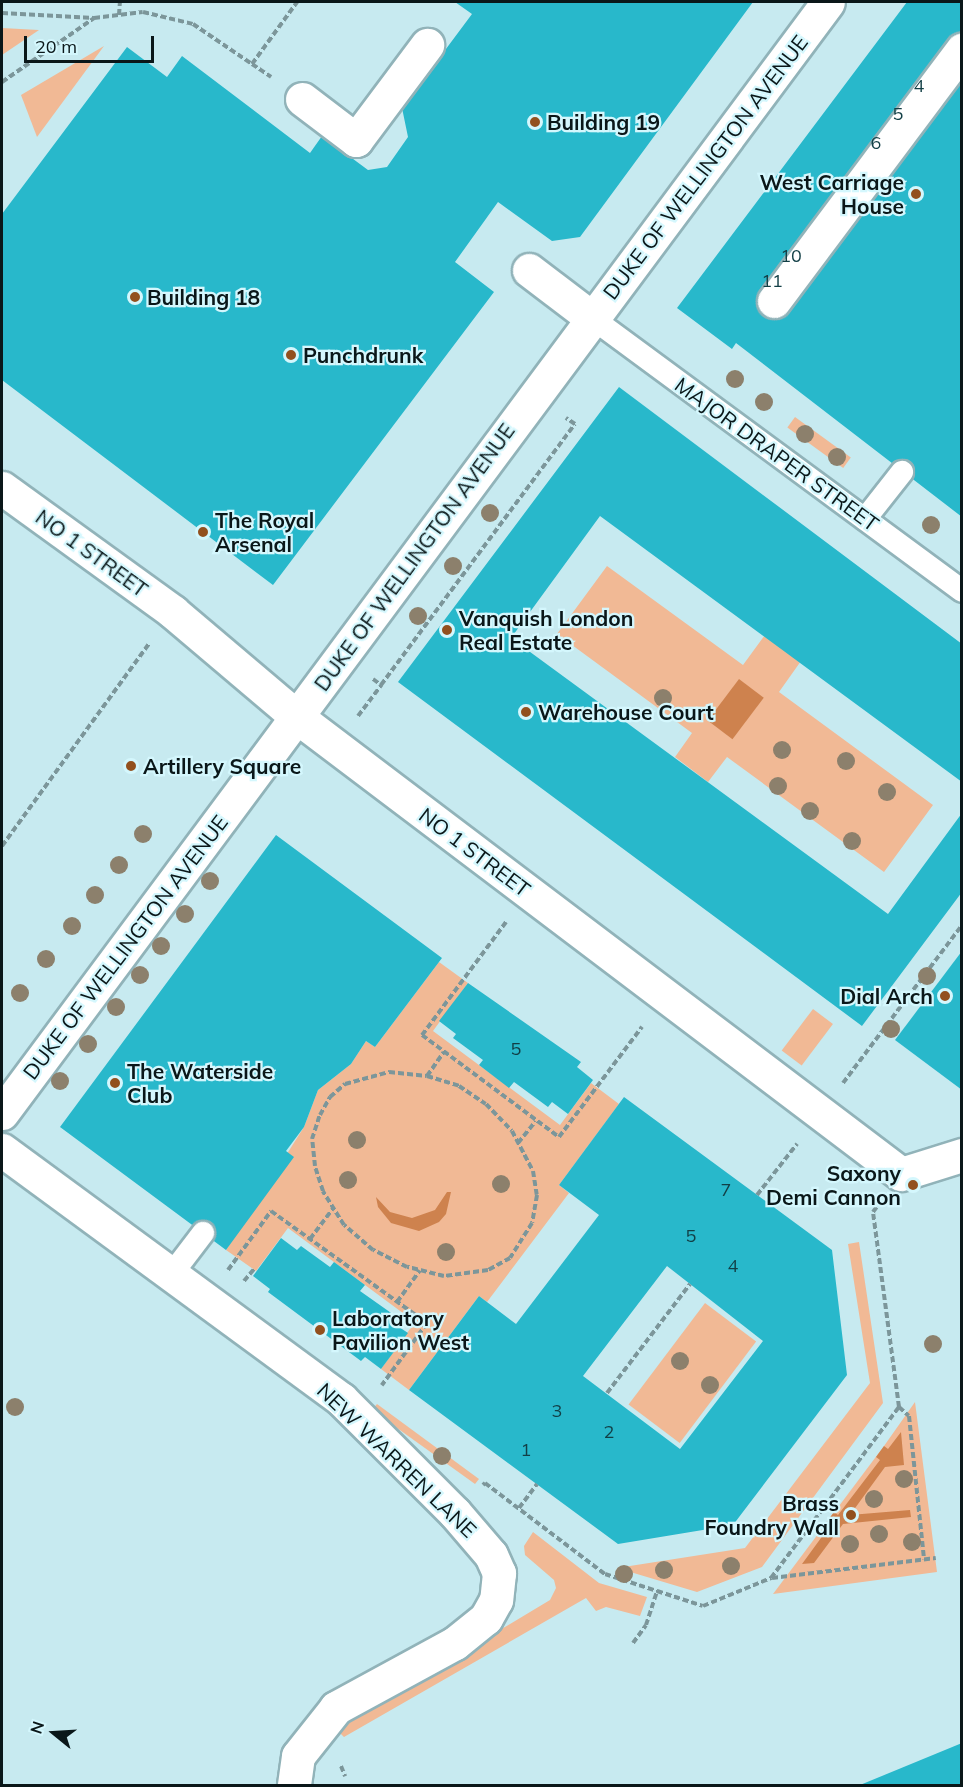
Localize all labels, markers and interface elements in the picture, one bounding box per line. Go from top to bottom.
scale bar [27,24,158,62]
street label: DUKE OF WELLINGTON AVENUE [597,30,813,304]
text: 20 m [35,35,77,58]
house number: 4 [914,75,924,97]
house number: 5 [893,103,903,125]
place label: Building 19 [547,109,660,135]
marker: Building 19 [528,115,542,129]
house number: 6 [871,132,881,154]
place label: West Carriage House [760,169,904,219]
marker: West Carriage House [909,187,923,201]
house number: 10 [780,245,802,267]
house number: 11 [761,270,783,292]
place label: Building 18 [147,284,260,310]
marker: Building 18 [128,290,142,304]
place label: Punchdrunk [303,342,423,368]
marker: Punchdrunk [284,348,298,362]
street label: MAJOR DRAPER STREET [670,372,884,536]
street label: DUKE OF WELLINGTON AVENUE [309,418,519,696]
street label: NO 1 STREET [31,504,153,602]
place label: The Royal Arsenal [215,507,314,557]
marker: The Royal Arsenal [196,525,210,539]
place label: Vanquish London Real Estate [459,605,633,655]
marker: Vanquish London Real Estate [440,623,454,637]
place label: Warehouse Court [538,699,714,725]
marker: Warehouse Court [519,705,533,719]
place label: Artillery Square [143,753,301,779]
marker: Artillery Square [124,759,138,773]
street label: NO 1 STREET [414,802,536,902]
street label: DUKE OF WELLINGTON AVENUE [17,810,233,1084]
place label: Dial Arch [840,983,933,1009]
marker: Dial Arch [938,989,952,1003]
house number: 5 [511,1038,521,1060]
place label: The Waterside Club [127,1058,273,1108]
marker: The Waterside Club [108,1076,122,1090]
place label: Saxony Demi Cannon [766,1160,901,1210]
marker: Saxony Demi Cannon [906,1178,920,1192]
house number: 7 [721,1179,731,1201]
house number: 5 [686,1225,696,1247]
house number: 4 [728,1255,738,1277]
place label: Laboratory Pavilion West [332,1305,469,1355]
marker: Laboratory Pavilion West [313,1323,327,1337]
street label: NEW WARREN LANE [312,1377,482,1543]
house number: 3 [552,1400,562,1422]
house number: 2 [604,1421,614,1443]
house number: 1 [521,1439,531,1461]
place label: Brass Foundry Wall [704,1490,839,1540]
marker: Brass Foundry Wall [844,1508,858,1522]
north arrow [24,1703,84,1763]
text: N [26,1719,48,1736]

